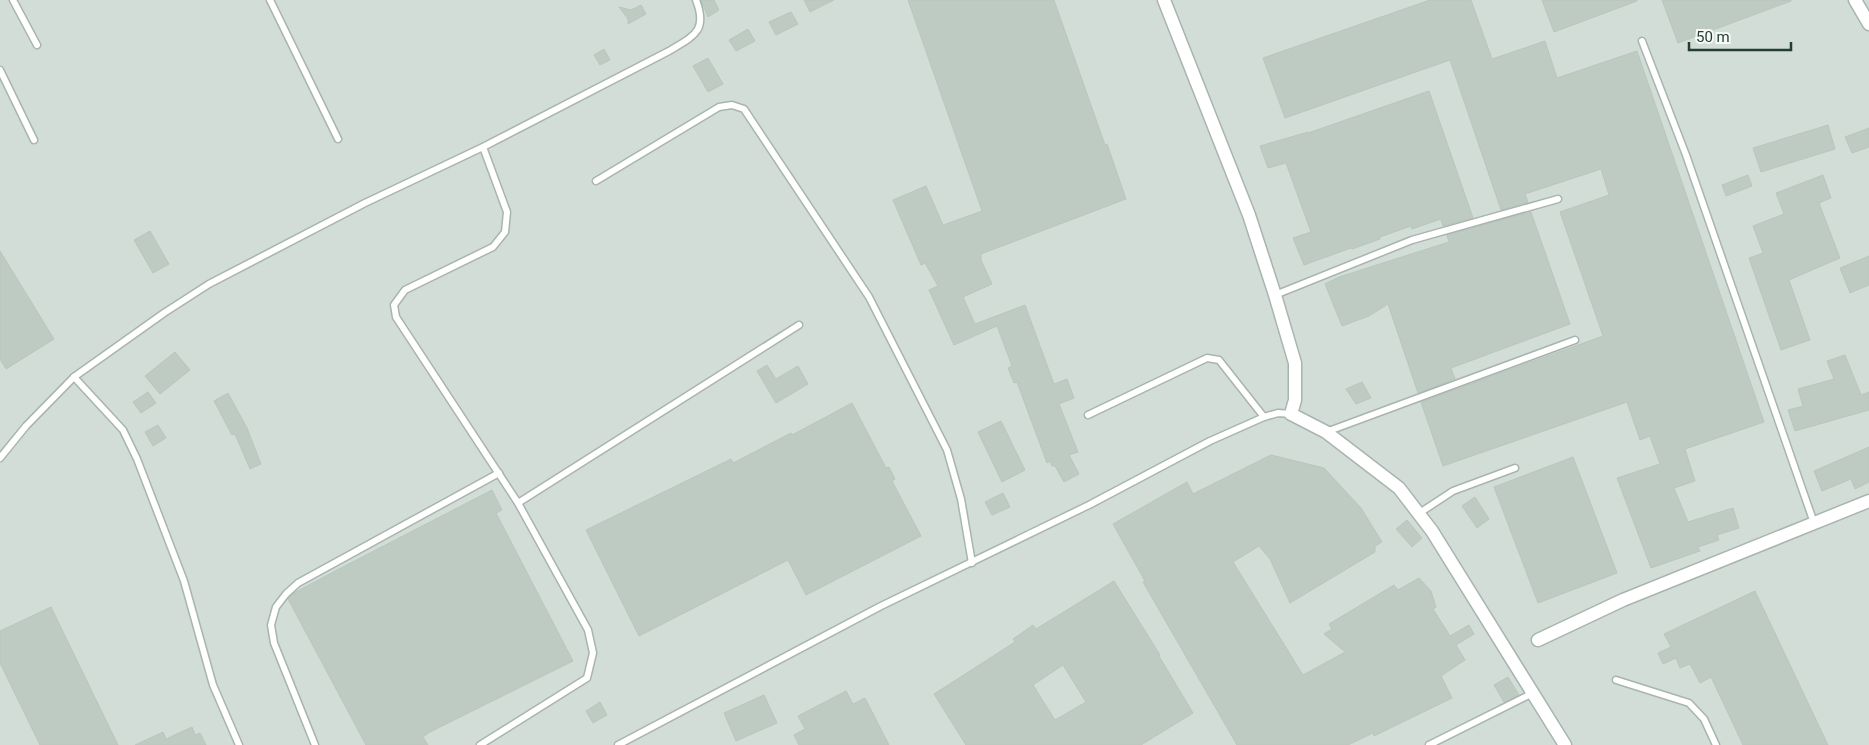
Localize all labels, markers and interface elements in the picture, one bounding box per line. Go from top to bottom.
scale bar [1689,20,1792,52]
text: 50 m [1696,28,1730,46]

